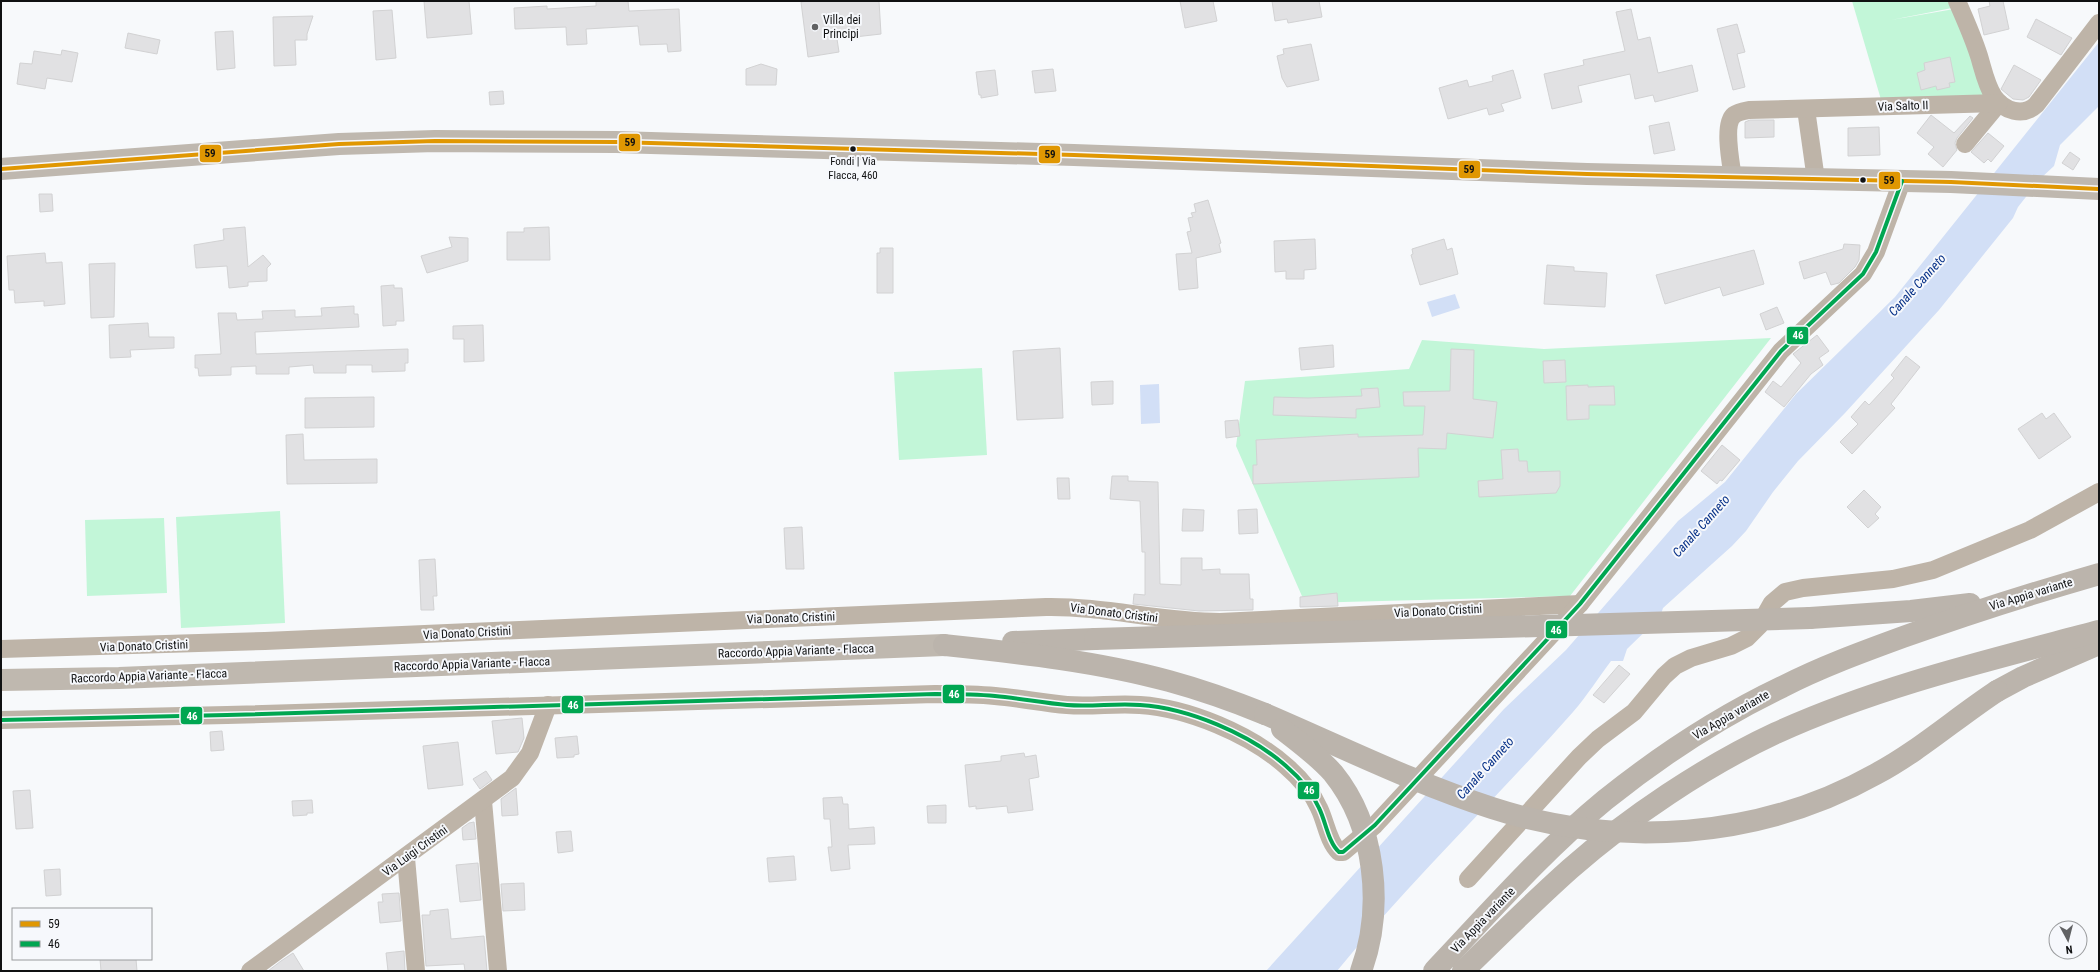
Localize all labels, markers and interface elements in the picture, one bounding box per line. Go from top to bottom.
place label: Villa dei Principi [823,13,861,41]
marker: Villa dei Principi [810,22,820,32]
street label: Via Salto II [1877,98,1929,114]
line badge: 59 [618,133,641,152]
text: 59 [624,136,636,149]
line badge: 59 [199,144,222,163]
marker: Fondi | Via Flacca, 460 [848,144,858,154]
line badge: 59 [1038,145,1061,164]
text: 59 [204,147,216,160]
text: 59 [1044,148,1056,161]
place label: Fondi | Via Flacca, 460 [828,155,878,182]
line badge: 59 [1458,160,1481,179]
text: 59 [1463,163,1475,176]
line badge: 59 [1878,171,1901,190]
text: 59 [1883,174,1895,187]
unlabelled marker [1858,175,1868,185]
water label: Canale Canneto [1885,251,1949,319]
line badge: 46 [1786,326,1809,345]
text: 46 [1792,329,1804,342]
water label: Canale Canneto [1669,492,1733,560]
street label: Via Appia variante [1988,575,2074,613]
street label: Via Donato Cristini [1069,601,1159,625]
street label: Via Donato Cristini [1394,602,1482,620]
street label: Via Donato Cristini [747,609,835,627]
line badge: 46 [1545,620,1568,639]
street label: Via Donato Cristini [423,624,511,642]
text: 46 [1550,624,1562,637]
street label: Via Donato Cristini [100,637,188,655]
street label: Raccordo Appia Variante - Flacca [718,641,875,661]
street label: Raccordo Appia Variante - Flacca [394,654,551,674]
street label: Raccordo Appia Variante - Flacca [71,666,228,686]
line badge: 46 [942,684,965,704]
street label: Via Appia variante [1690,687,1772,743]
text: 46 [948,688,960,701]
line badge: 46 [561,695,584,714]
text: 46 [567,699,579,712]
line badge: 46 [180,706,203,725]
text: 46 [186,710,198,723]
water label: Canale Canneto [1453,734,1517,802]
line badge: 46 [1297,781,1320,800]
text: 46 [1303,784,1315,797]
street label: Via Luigi Cristini [380,823,450,879]
street label: Via Appia variante [1448,884,1518,956]
legend [12,908,152,960]
text: 59 [48,917,60,931]
north arrow [2048,920,2088,960]
text: 46 [48,937,60,951]
text: N [2065,943,2073,956]

